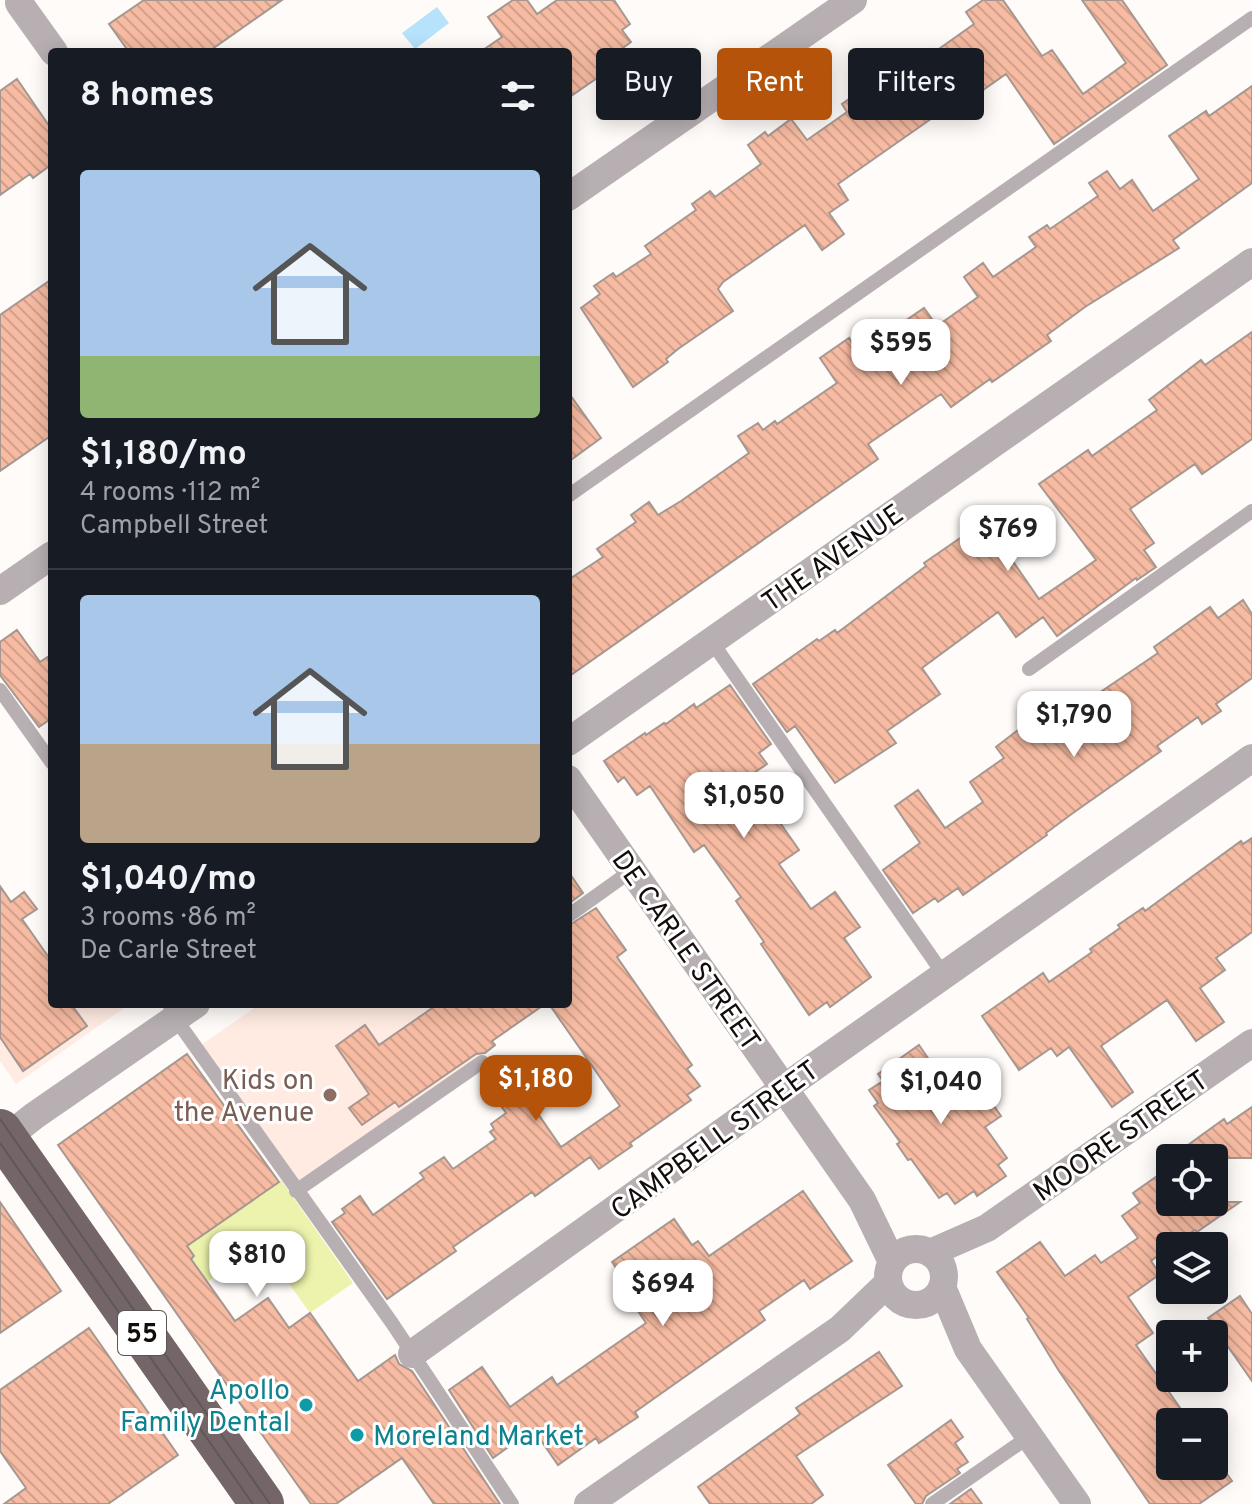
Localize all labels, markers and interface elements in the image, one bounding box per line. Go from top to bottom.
chip: Buy [596,48,701,120]
chip: Rent [717,48,832,120]
chip: Filters [848,48,984,120]
icon: filters [496,74,540,118]
text: 8 homes [80,75,214,118]
icon: home [238,222,382,366]
pin: $595 [854,319,948,387]
text: $595 [869,328,933,361]
text: $1,180/mo [80,434,247,477]
text: 4 rooms · 112 m² [80,477,260,510]
street label: THE AVENUE [756,498,911,621]
pin: $769 [961,505,1055,573]
text: Campbell Street [80,510,268,543]
text: $769 [978,514,1038,547]
icon: home [238,647,382,791]
pin: $1,790 [1009,691,1139,759]
text: $1,790 [1035,700,1113,733]
pin: $1,050 [679,772,809,840]
text: $1,050 [703,781,785,814]
street label: DE CARLE STREET [602,844,767,1059]
text: $1,040/mo [80,859,257,902]
text: 3 rooms · 86 m² [80,902,256,935]
text: De Carle Street [80,935,257,968]
street label: CAMPBELL STREET [604,1054,827,1229]
pin: $1,180 [471,1055,601,1123]
pin: $1,040 [876,1058,1006,1126]
place label: Kids on the Avenue [174,1064,314,1132]
text: $1,180 [498,1064,574,1097]
street label: MOORE STREET [1027,1064,1216,1211]
text: $1,040 [899,1067,983,1100]
marker: Kids on the Avenue [321,1086,339,1104]
map controls [1156,1144,1228,1480]
button: locate [1156,1144,1228,1216]
pin: $810 [210,1231,304,1299]
button: layers [1156,1232,1228,1304]
text: $810 [227,1240,287,1273]
pin: $694 [616,1260,710,1328]
text: $694 [631,1269,695,1302]
road number: 55 [118,1311,166,1355]
button: + [1156,1320,1228,1392]
place label: Apollo Family Dental [120,1374,290,1442]
marker: Apollo Family Dental [297,1396,315,1414]
button: − [1156,1408,1228,1480]
place label: Moreland Market [373,1420,584,1456]
marker: Moreland Market [348,1426,366,1444]

